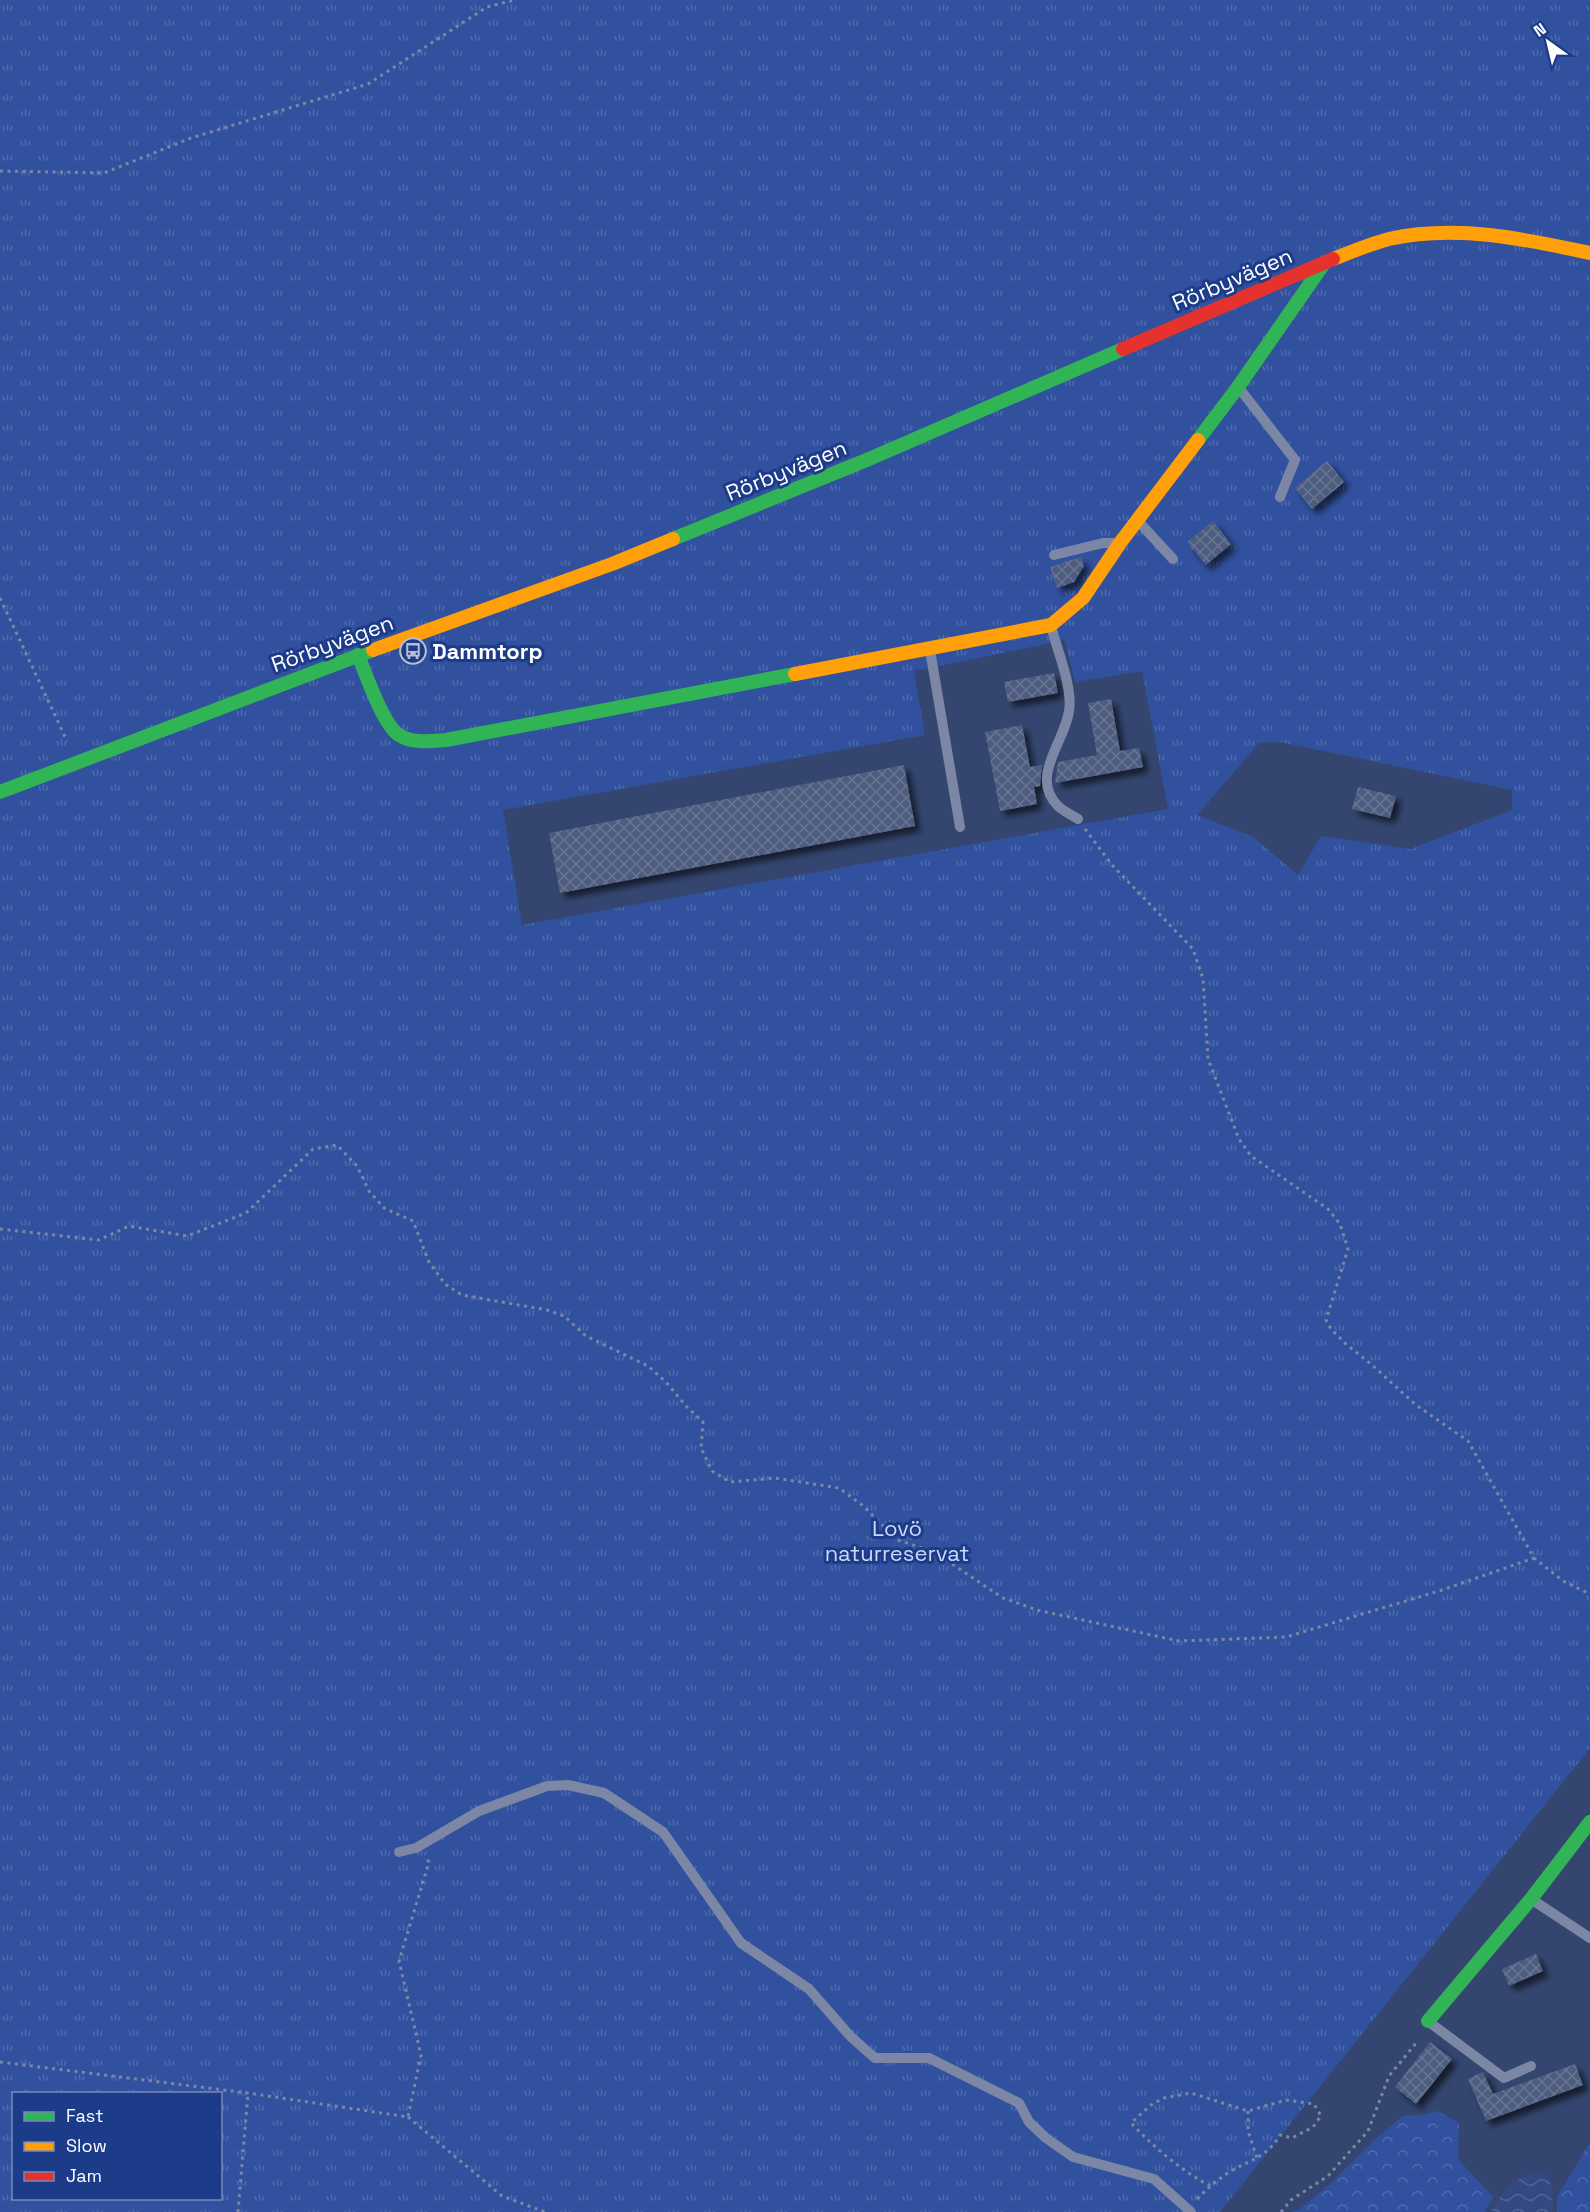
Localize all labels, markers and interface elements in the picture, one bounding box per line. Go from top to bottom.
north arrow [1518,12,1578,72]
text: N [1530,18,1550,42]
street label: Rörbyvägen [1168,241,1296,317]
street label: Rörbyvägen [721,433,851,507]
street label: Rörbyvägen [267,608,397,678]
bus stop icon: Dammtorp [398,636,428,666]
place label: Dammtorp [432,637,543,665]
park label: Lovö naturreservat [825,1514,969,1567]
legend [12,2092,222,2200]
text: Fast [66,2104,103,2127]
text: Slow [66,2134,107,2157]
text: Jam [66,2164,102,2187]

